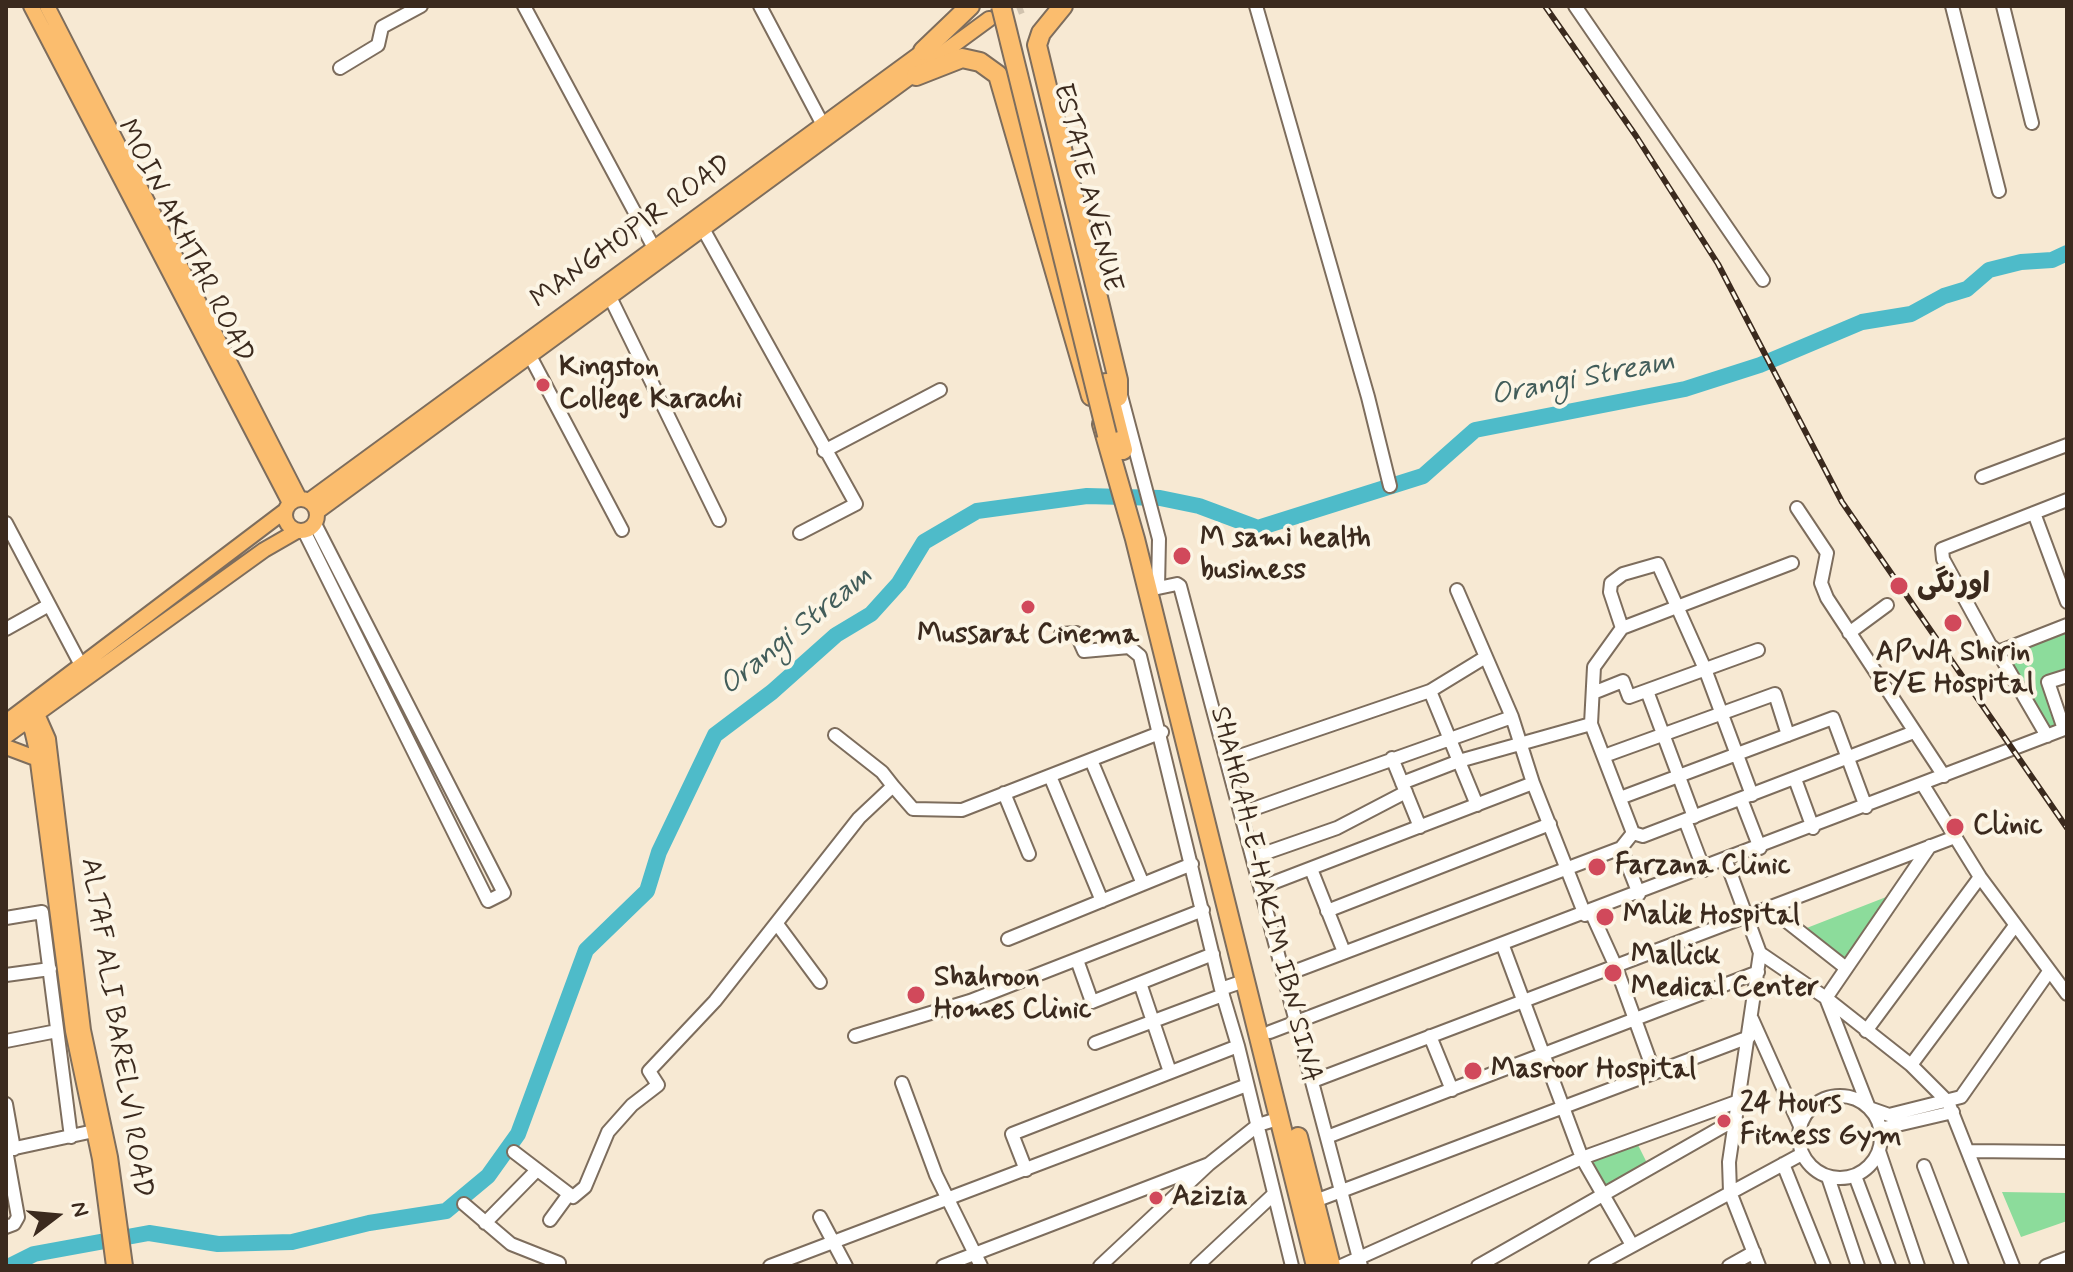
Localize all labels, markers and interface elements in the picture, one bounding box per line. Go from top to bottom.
street label: ESTATE AVENUE [1044,80,1128,296]
street label: MOIN AKHTAR ROAD [108,115,260,369]
street label: MANGHOPIR ROAD [525,149,739,317]
water label: Orangi Stream [1488,345,1678,415]
place label: Kingston College Karachi [559,352,742,418]
marker: Kingston College Karachi [534,376,552,394]
place label: M sami health business [1200,523,1371,589]
marker: M sami health business [1171,545,1193,567]
water label: Orangi Stream [713,559,881,705]
place label: اورنگی [1917,569,1990,603]
marker: اورنگی [1888,575,1910,597]
marker: Mussarat Cinema [1019,598,1037,616]
marker: APWA Shirin EYE Hospital [1942,612,1964,634]
place label: Mussarat Cinema [917,619,1139,653]
place label: APWA Shirin EYE Hospital [1872,637,2034,703]
street label: SHAHRAH-E-HAKIM IBN SINA [1201,703,1327,1087]
place label: Clinic [1973,810,2043,844]
marker: Clinic [1944,816,1966,838]
place label: Farzana Clinic [1615,850,1791,884]
street label: ALTAF ALI BARELVI ROAD [72,856,158,1200]
marker: Farzana Clinic [1586,856,1608,878]
place label: Malik Hospital [1623,900,1800,934]
marker: Malik Hospital [1594,906,1616,928]
place label: Mallick Medical Center [1631,940,1819,1006]
place label: Shahroon Homes Clinic [934,962,1092,1028]
marker: Mallick Medical Center [1602,962,1624,984]
marker: Shahroon Homes Clinic [905,984,927,1006]
place label: Masroor Hospital [1491,1054,1696,1088]
marker: Masroor Hospital [1462,1060,1484,1082]
place label: 24 Hours Fitness Gym [1740,1088,1902,1154]
marker: 24 Hours Fitness Gym [1715,1112,1733,1130]
north arrow [16,1176,96,1256]
place label: Azizia [1172,1181,1248,1215]
marker: Azizia [1147,1189,1165,1207]
text: N [64,1198,95,1220]

